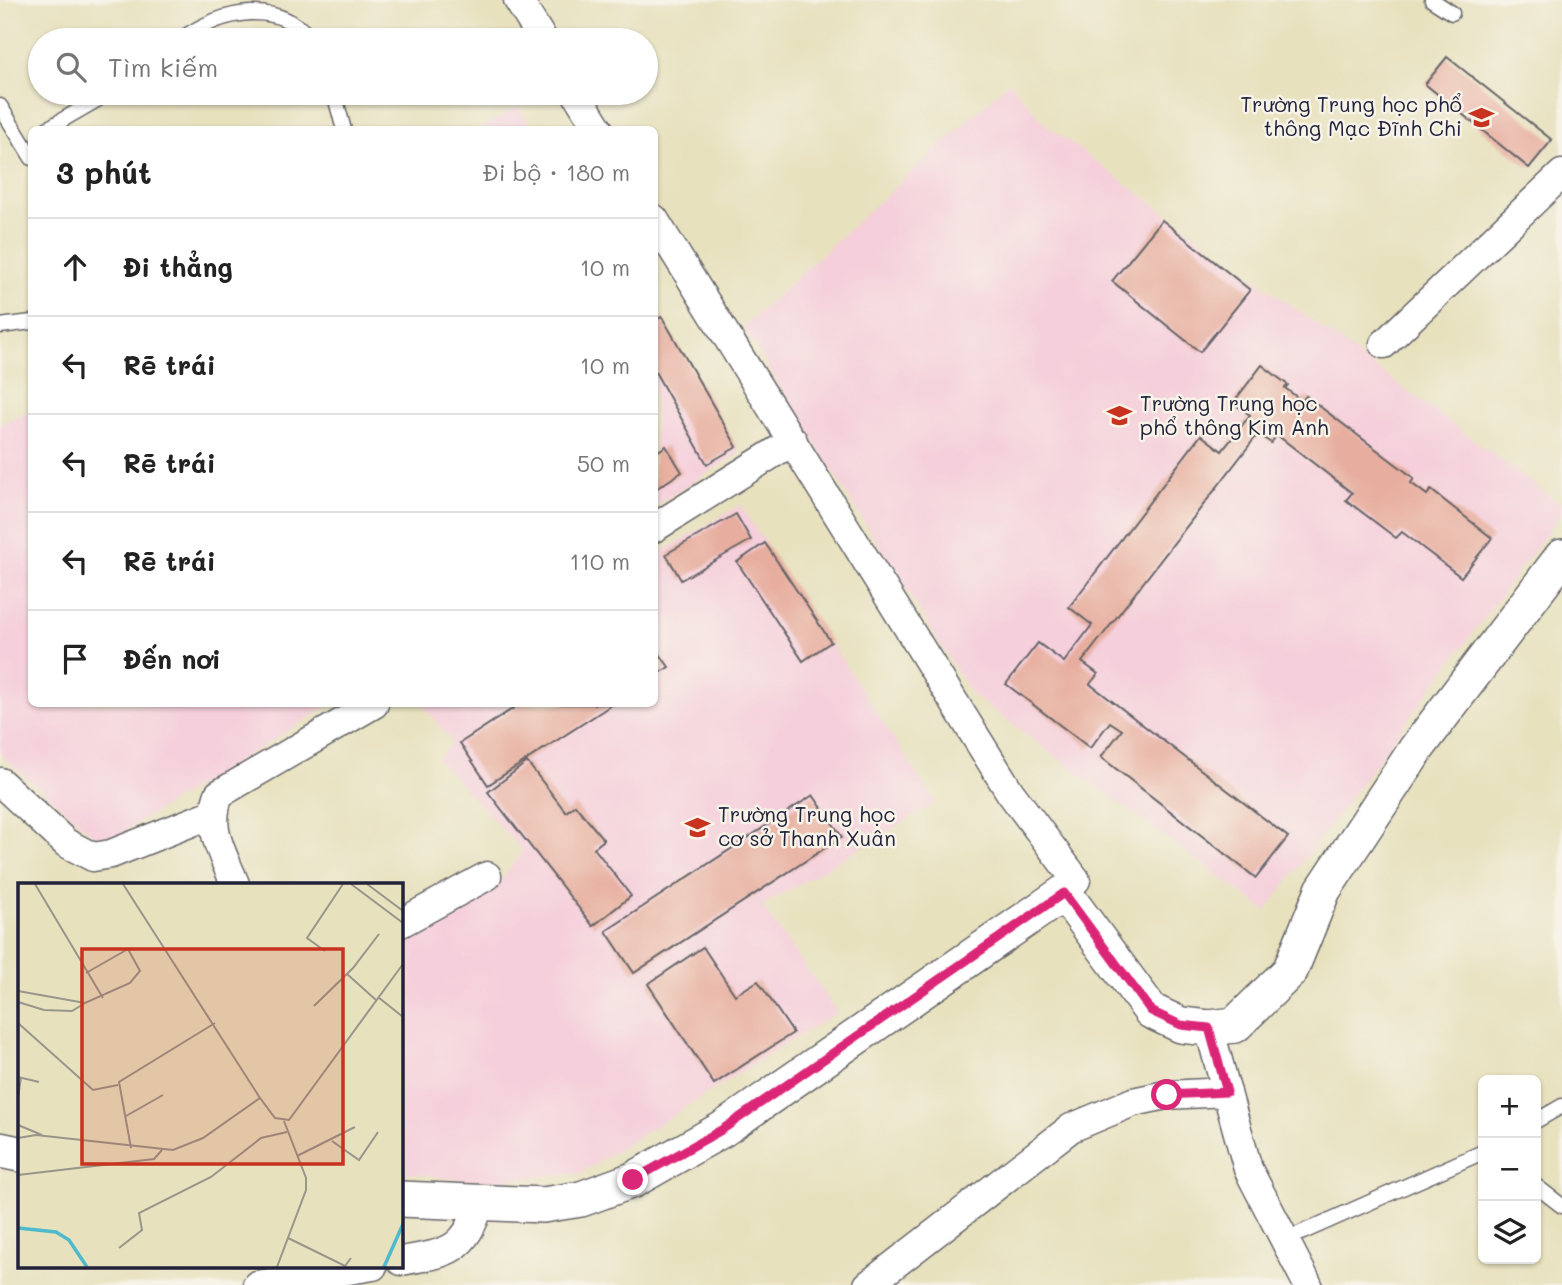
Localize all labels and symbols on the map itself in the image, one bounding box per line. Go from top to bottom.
place label: Trường Trung học phổ thông Mạc Đĩnh Chi [1240,90,1462,141]
school or university icon: Trường Trung học phổ thông Mạc Đĩnh Chi [1468,103,1496,131]
place label: Trường Trung học phổ thông Kim Anh [1140,389,1329,440]
school or university icon: Trường Trung học phổ thông Kim Anh [1106,402,1134,430]
place label: Trường Trung học cơ sở Thanh Xuân [718,800,896,851]
school or university icon: Trường Trung học cơ sở Thanh Xuân [684,813,712,841]
inset map [18,883,402,1268]
route start [1151,1079,1182,1110]
route end [617,1164,648,1195]

